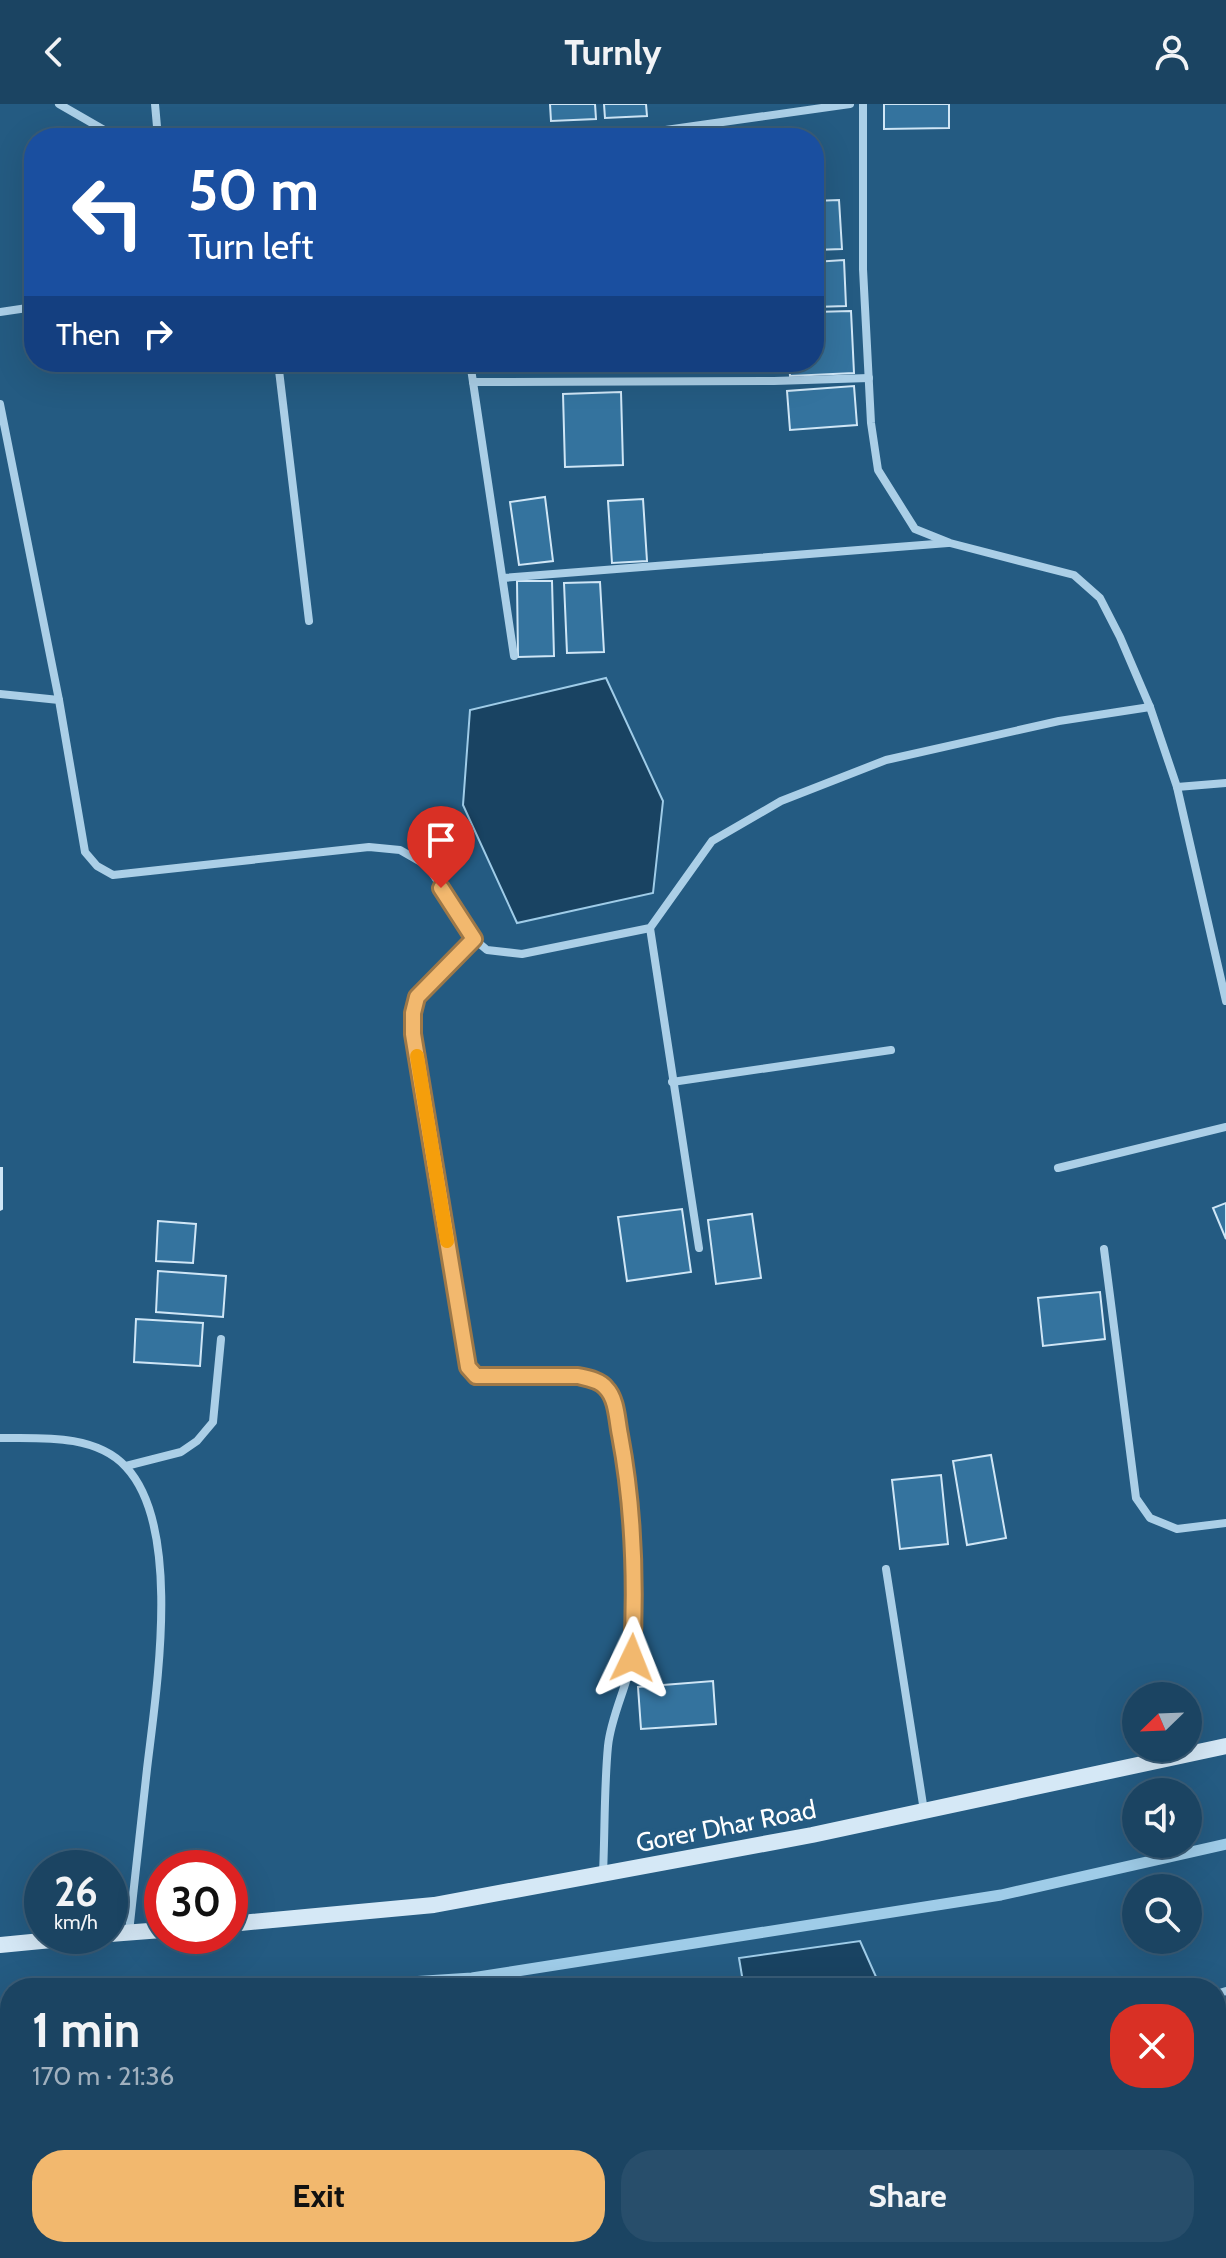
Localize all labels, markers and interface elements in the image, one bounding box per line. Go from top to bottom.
icon: back [32,30,76,74]
text: Turnly [564,30,662,74]
icon: person [1150,30,1194,74]
text: 50 m [188,156,319,224]
icon: left [56,160,160,264]
text: Turn left [188,224,313,268]
icon: right [136,312,180,356]
text: Then [56,316,120,353]
pin [407,806,475,888]
icon: arrive [419,818,463,862]
position arrow [590,1616,674,1700]
north arrow [1122,1682,1202,1762]
map controls [1122,1682,1202,1954]
button: sound [1122,1778,1202,1858]
street label: Gorer Dhar Road [633,1793,819,1859]
speed limit sign: 30 [144,1850,248,1954]
text: 26 [54,1867,98,1916]
button: search [1122,1874,1202,1954]
text: km/h [54,1910,98,1934]
text: 1 min [32,2001,140,2059]
button: close [1110,2004,1194,2088]
text: 170 m · 21:36 [32,2060,174,2092]
button: Exit [32,2150,605,2242]
button: Share [621,2150,1194,2242]

